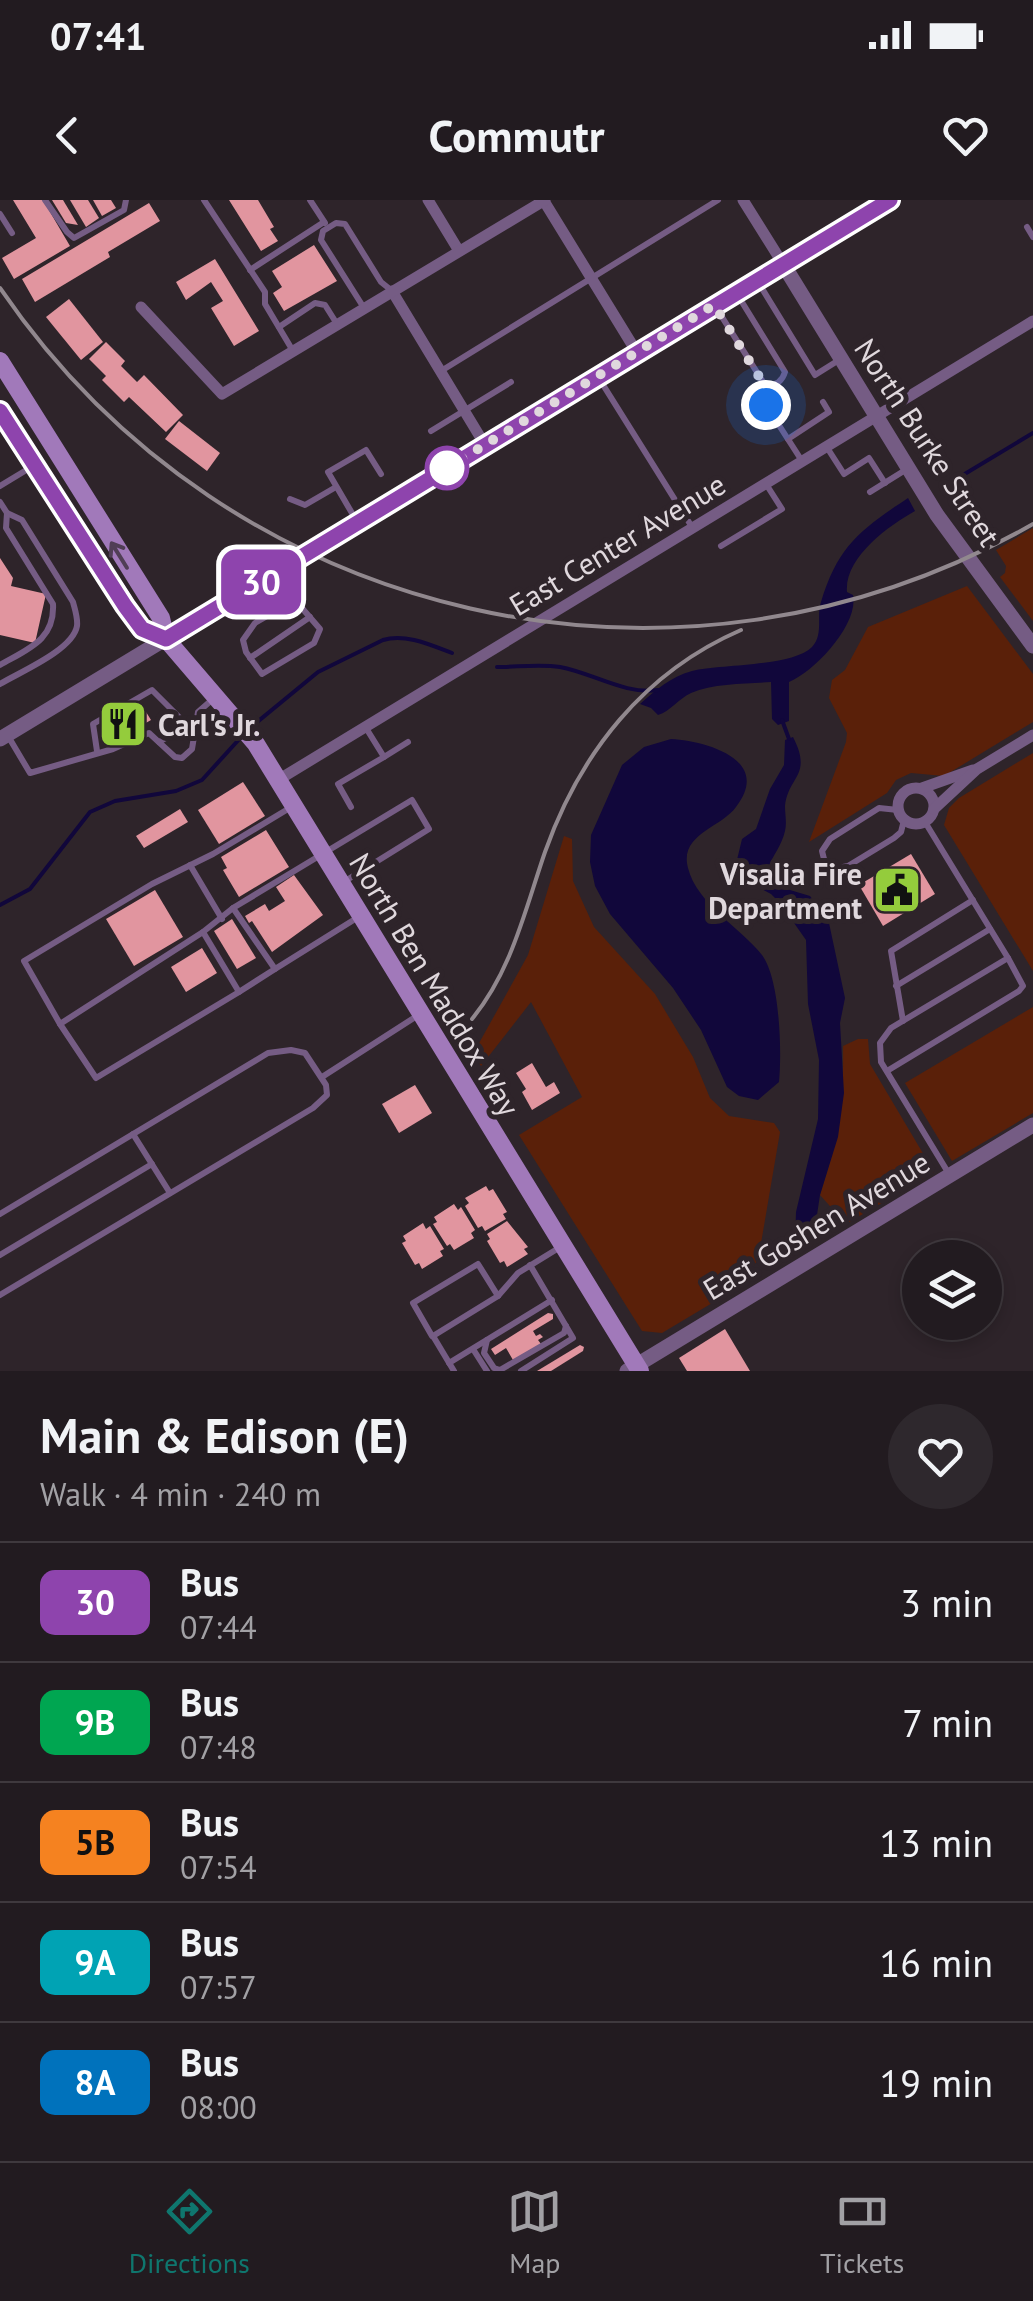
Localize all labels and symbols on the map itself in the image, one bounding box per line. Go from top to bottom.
street label: North Burke Street [846,331,1010,553]
your location [741,380,791,430]
unlabelled marker [426,447,468,489]
street label: East Center Avenue [502,464,732,624]
one-way arrow [108,541,129,570]
line badge: 30 [216,550,306,614]
restaurant icon: Carl's Jr. [97,698,149,750]
place label: Carl's Jr. [158,705,260,744]
street label: North Ben Maddox Way [341,845,529,1123]
place label: Visalia Fire Department [708,854,863,927]
public building icon: Visalia Fire Department [871,864,923,916]
street label: East Goshen Avenue [696,1142,936,1308]

